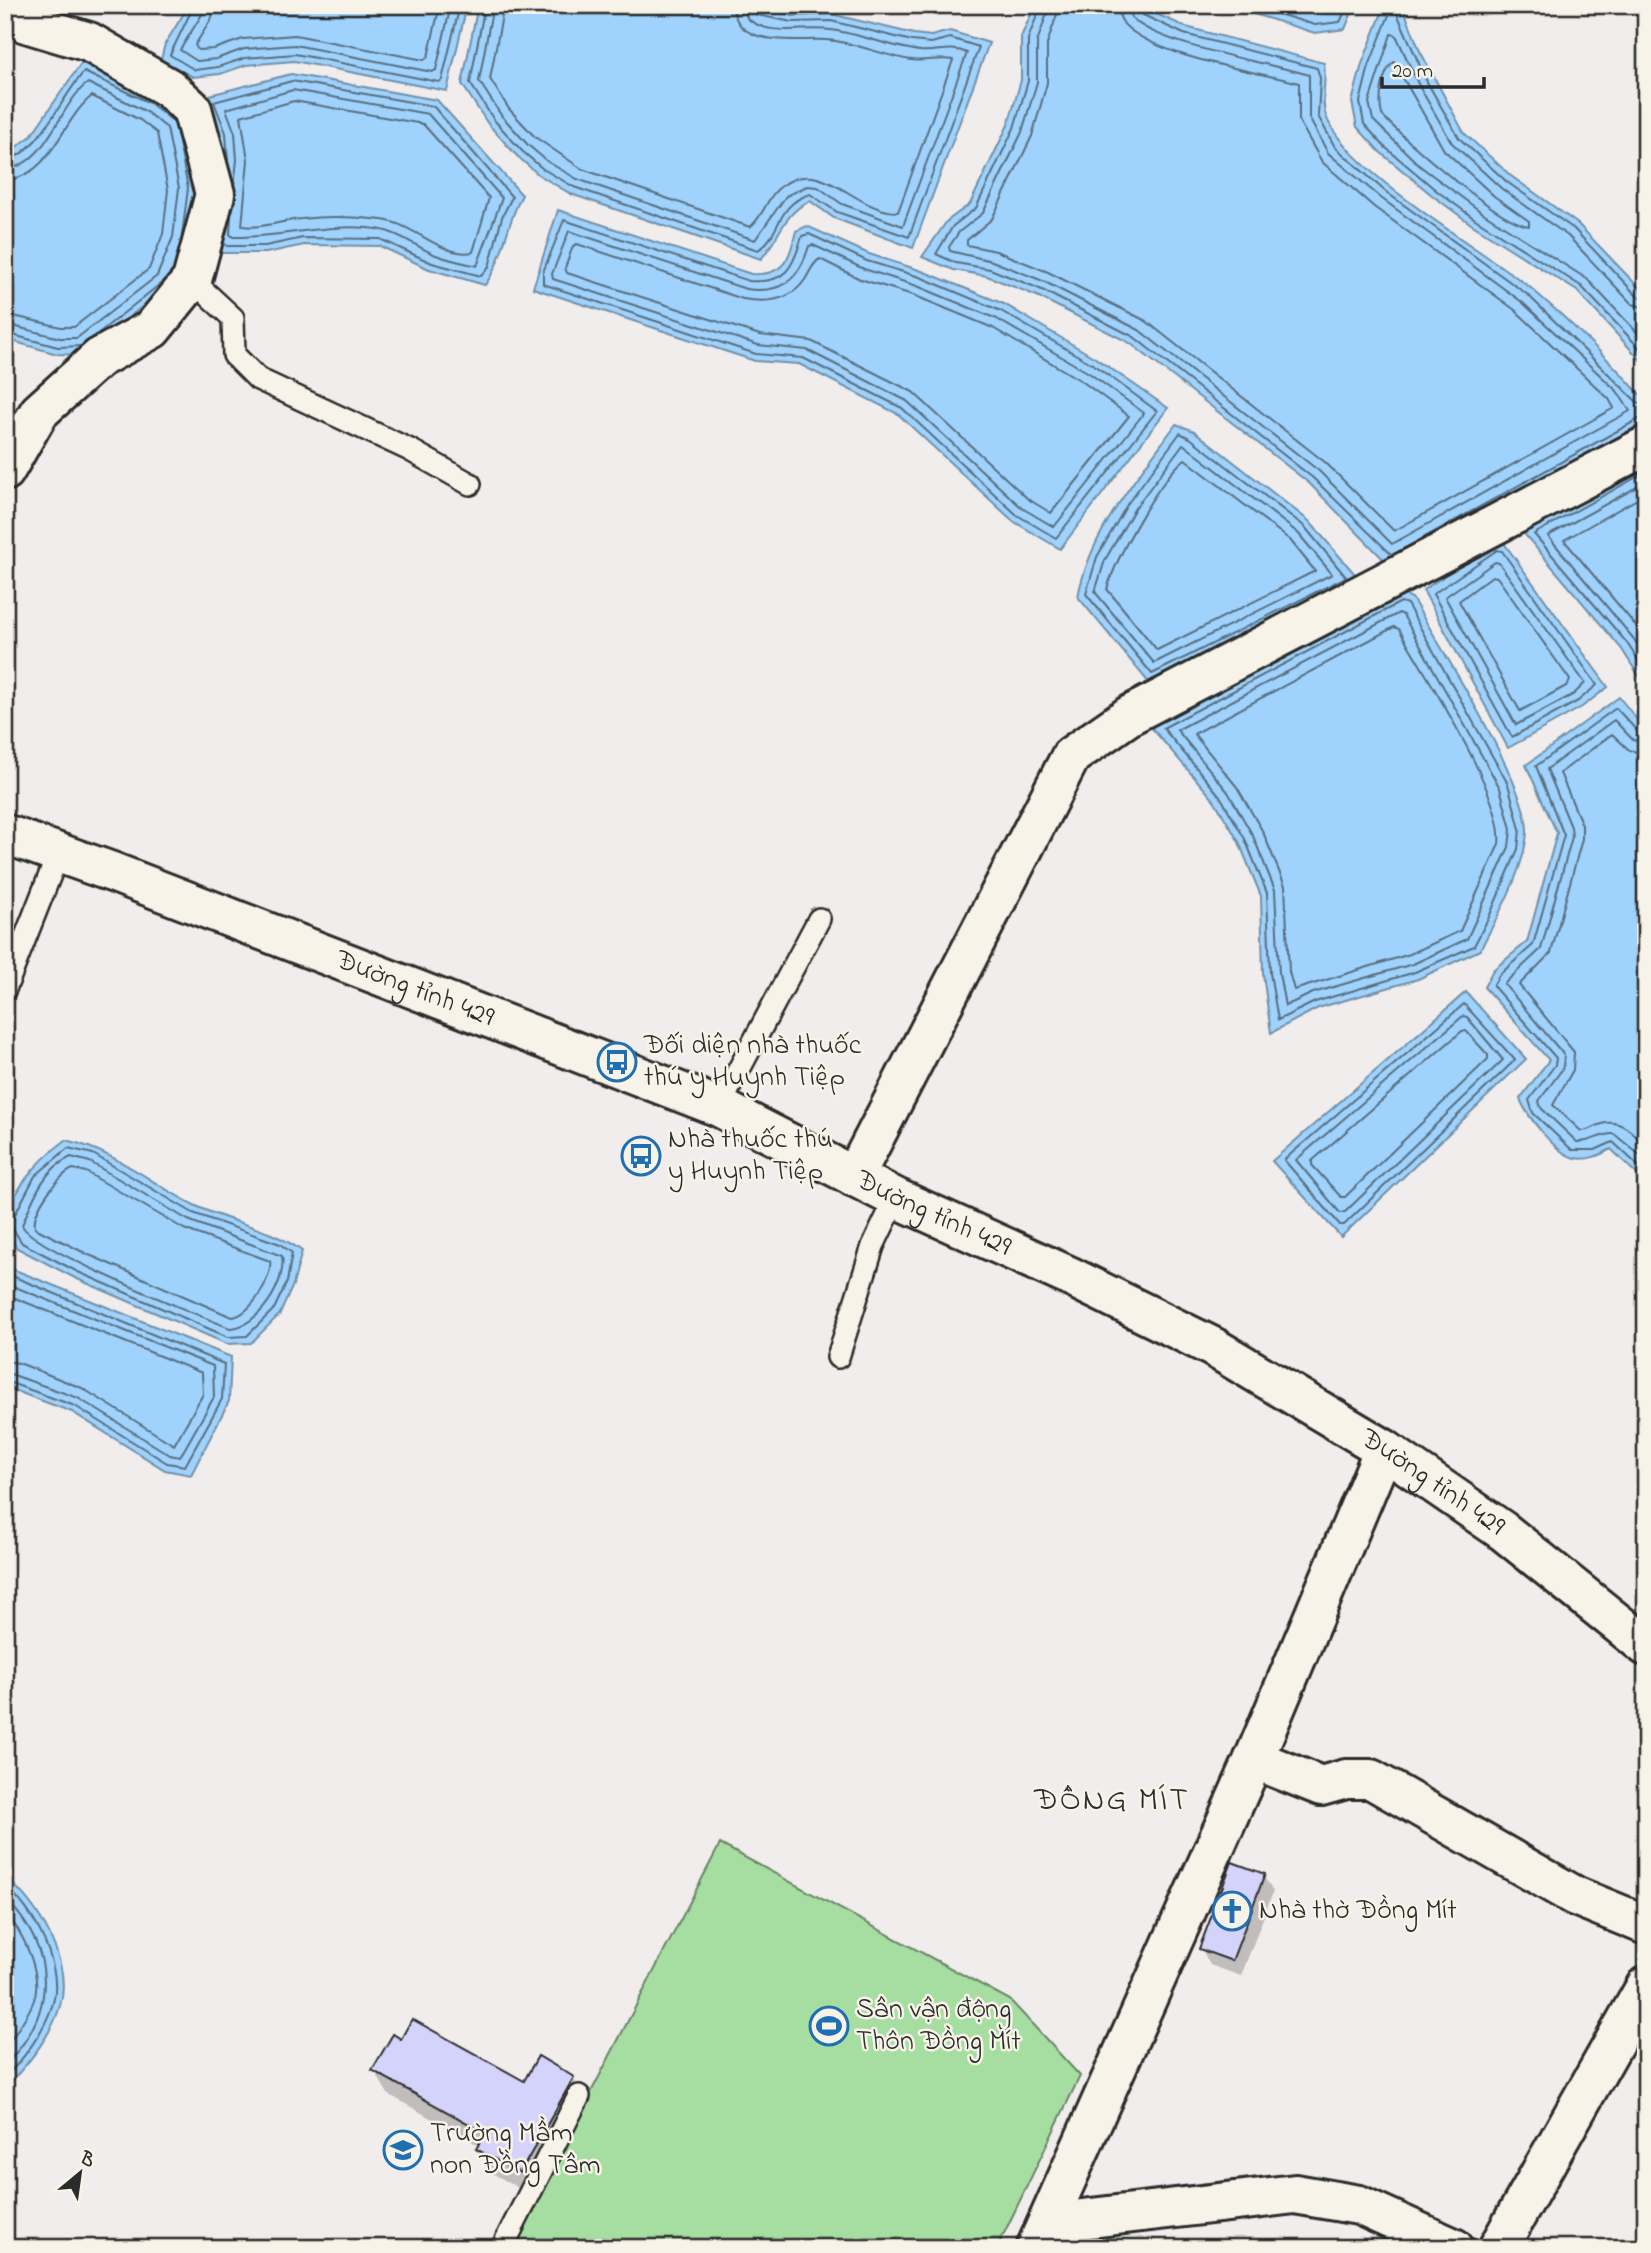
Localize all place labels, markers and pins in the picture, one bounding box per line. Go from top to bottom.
place label: Đối diện nhà thuốc thú y Huynh Tiệp [643,1026,862,1099]
bus stop icon: Đối diện nhà thuốc thú y Huynh Tiệp [596,1041,638,1083]
place label: Nhà thuốc thú y Huynh Tiệp [668,1120,833,1193]
bus stop icon: Nhà thuốc thú y Huynh Tiệp [620,1135,662,1177]
church icon: Nhà thờ Đồng Mít [1211,1890,1253,1932]
place label: Nhà thờ Đồng Mít [1259,1891,1457,1932]
place label: Sân vận động Thôn Đồng Mít [856,1990,1021,2063]
sports icon: Sân vận động Thôn Đồng Mít [808,2005,850,2047]
place label: Trường Mầm non Đồng Tâm [430,2114,601,2187]
school or university icon: Trường Mầm non Đồng Tâm [382,2129,424,2171]

